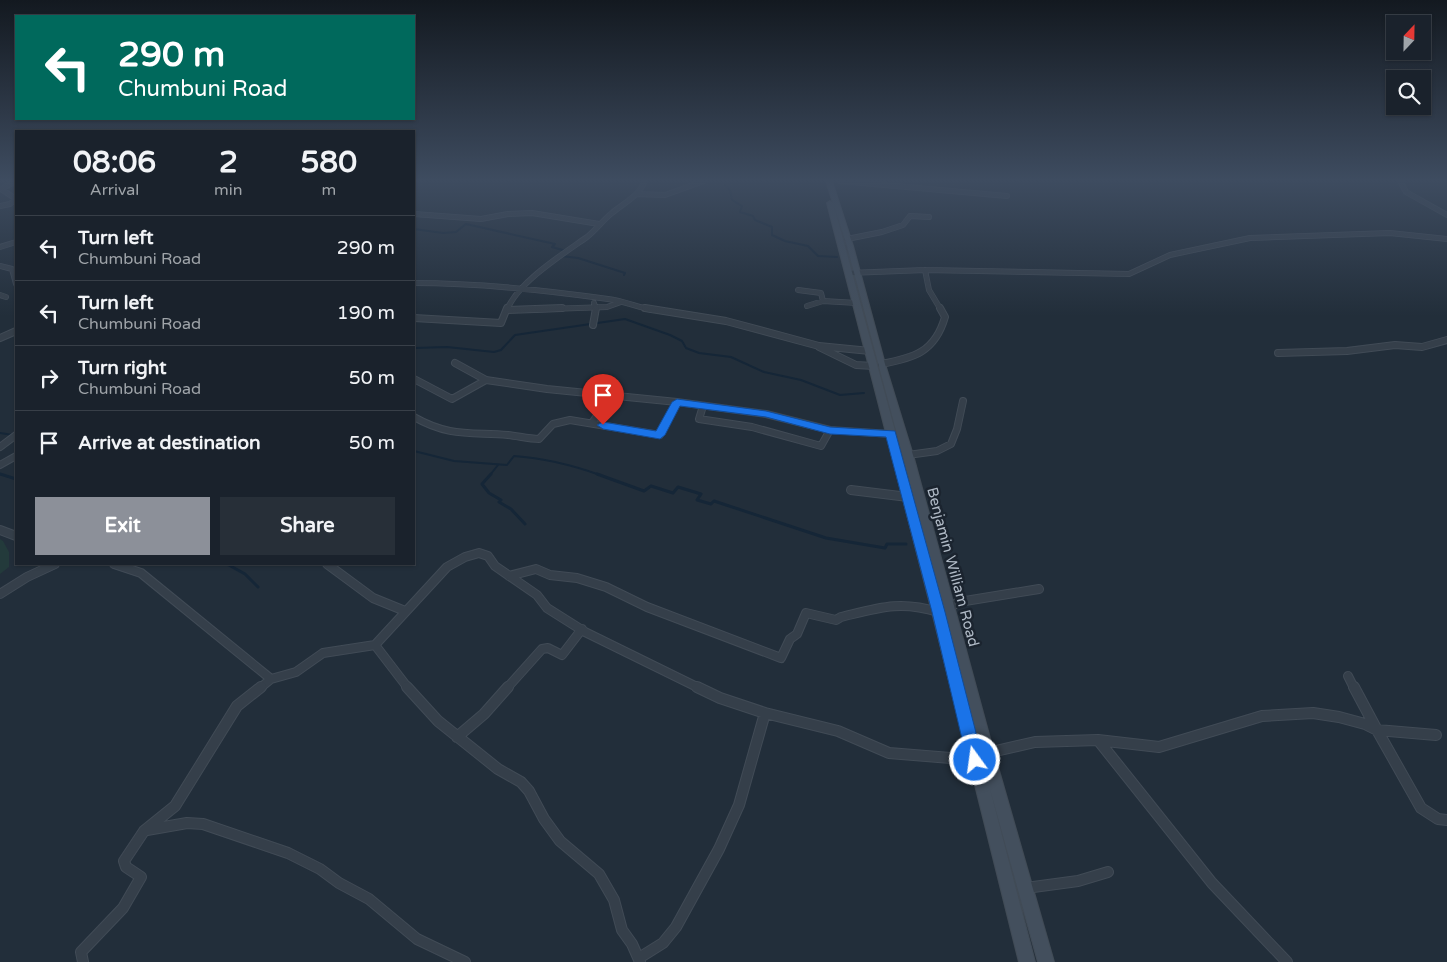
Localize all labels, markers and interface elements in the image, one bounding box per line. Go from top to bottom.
north arrow [1386,15,1431,60]
map controls [1386,15,1431,115]
text: 290 m [118,34,225,76]
icon: left [35,35,100,100]
button: search [1386,70,1431,115]
text: Chumbuni Road [118,76,287,102]
text: 08:06 [73,144,156,181]
text: 2 [219,144,238,181]
text: 580 [301,144,357,181]
text: Arrival [90,180,139,200]
text: min [214,180,243,200]
text: m [321,180,336,200]
text: Turn left [78,227,154,249]
icon: left [35,234,63,262]
text: 290 m [337,237,395,259]
text: Chumbuni Road [78,249,201,269]
text: Turn left [78,292,154,314]
icon: left [35,299,63,327]
text: 190 m [337,302,395,324]
text: Chumbuni Road [78,314,201,334]
text: Turn right [78,357,166,379]
icon: right [35,364,63,392]
text: 50 m [349,367,395,389]
pin [582,374,624,425]
text: Chumbuni Road [78,379,201,399]
icon: arrive [589,381,617,409]
icon: arrive [35,429,63,457]
text: Arrive at destination [78,432,261,454]
text: 50 m [349,432,395,454]
street label: Benjamin William Road [923,485,983,649]
button: Exit [35,497,210,555]
button: Share [220,497,395,555]
position arrow [948,733,1000,785]

